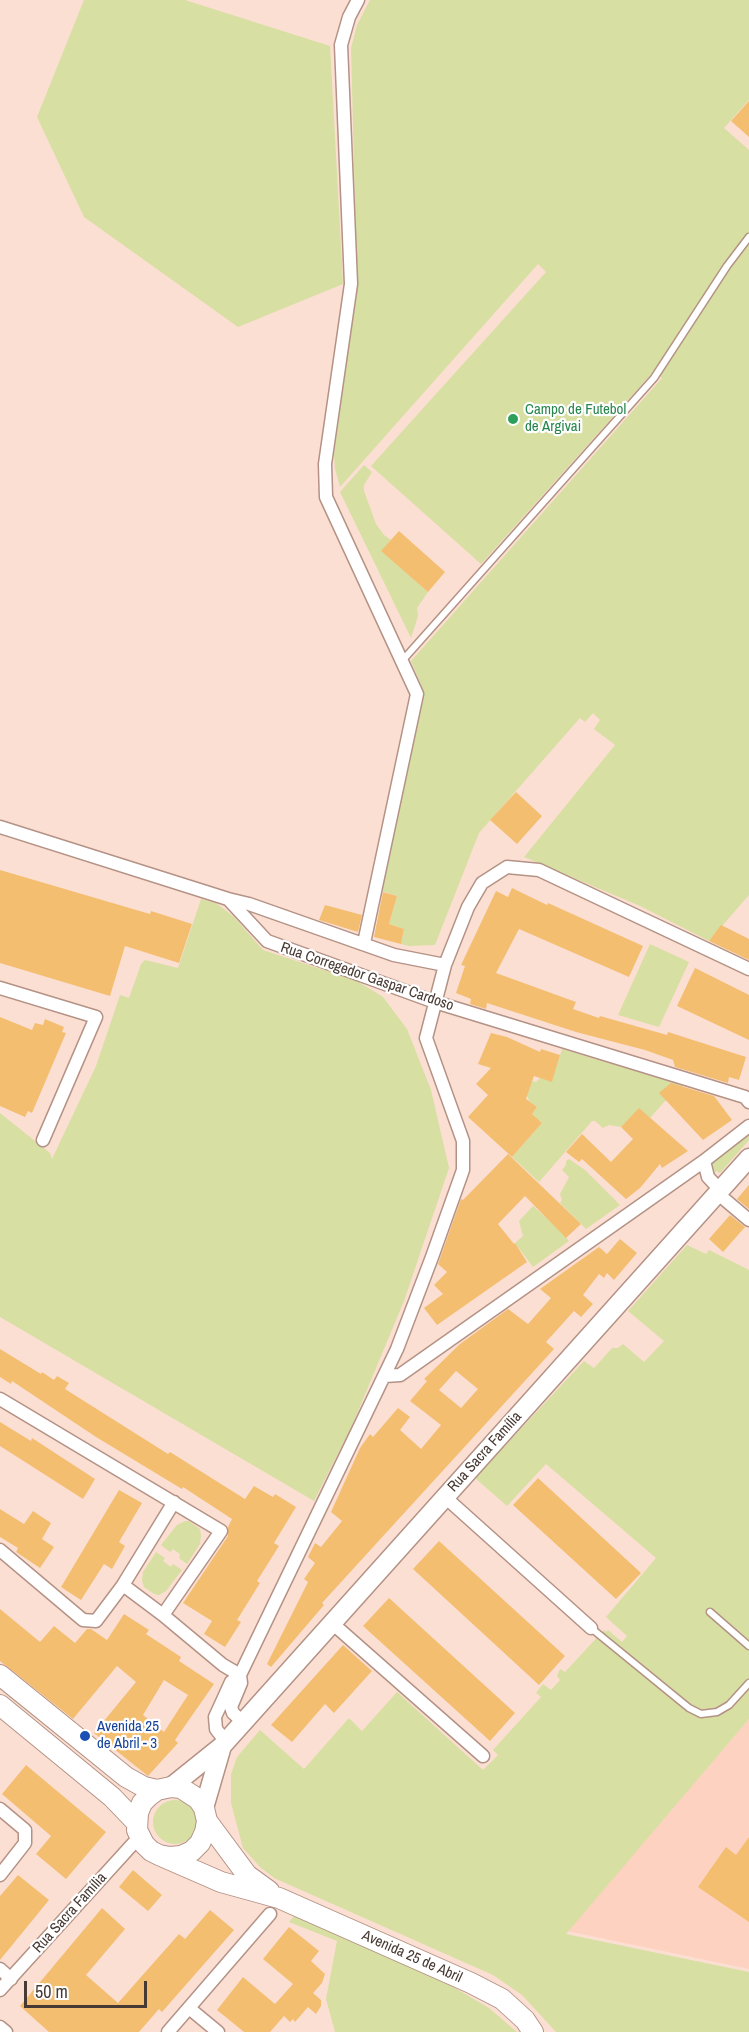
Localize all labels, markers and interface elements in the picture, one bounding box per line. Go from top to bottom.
place label: Campo de Futebol de Argivai [525,401,626,436]
marker: Campo de Futebol de Argivai [506,412,520,426]
street label: Rua Corregedor Gaspar Cardoso [278,939,456,1015]
street label: Rua Sacra Família [444,1408,526,1496]
place label: Avenida 25 de Abril - 3 [97,1718,159,1753]
marker: Avenida 25 de Abril - 3 [78,1729,92,1743]
street label: Rua Sacra Família [29,1869,111,1957]
street label: Avenida 25 de Abril [359,1927,465,1987]
scale bar [27,1969,150,2007]
text: 50 m [35,1979,68,2004]

